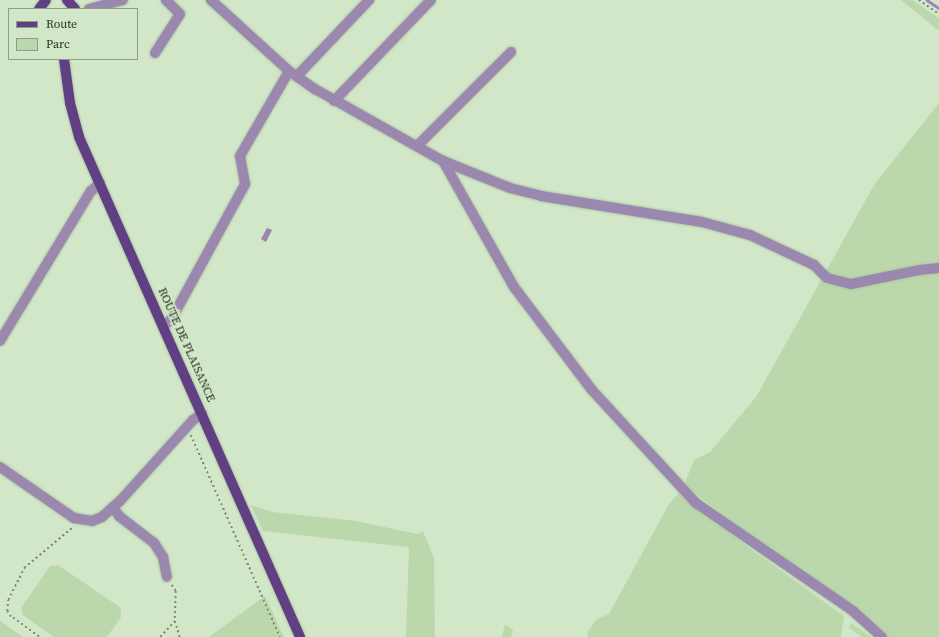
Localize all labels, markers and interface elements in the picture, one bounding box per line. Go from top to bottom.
legend [8,8,138,60]
text: Route [46,16,77,32]
text: Parc [46,36,70,52]
street label: ROUTE DE PLAISANCE [154,286,218,404]

